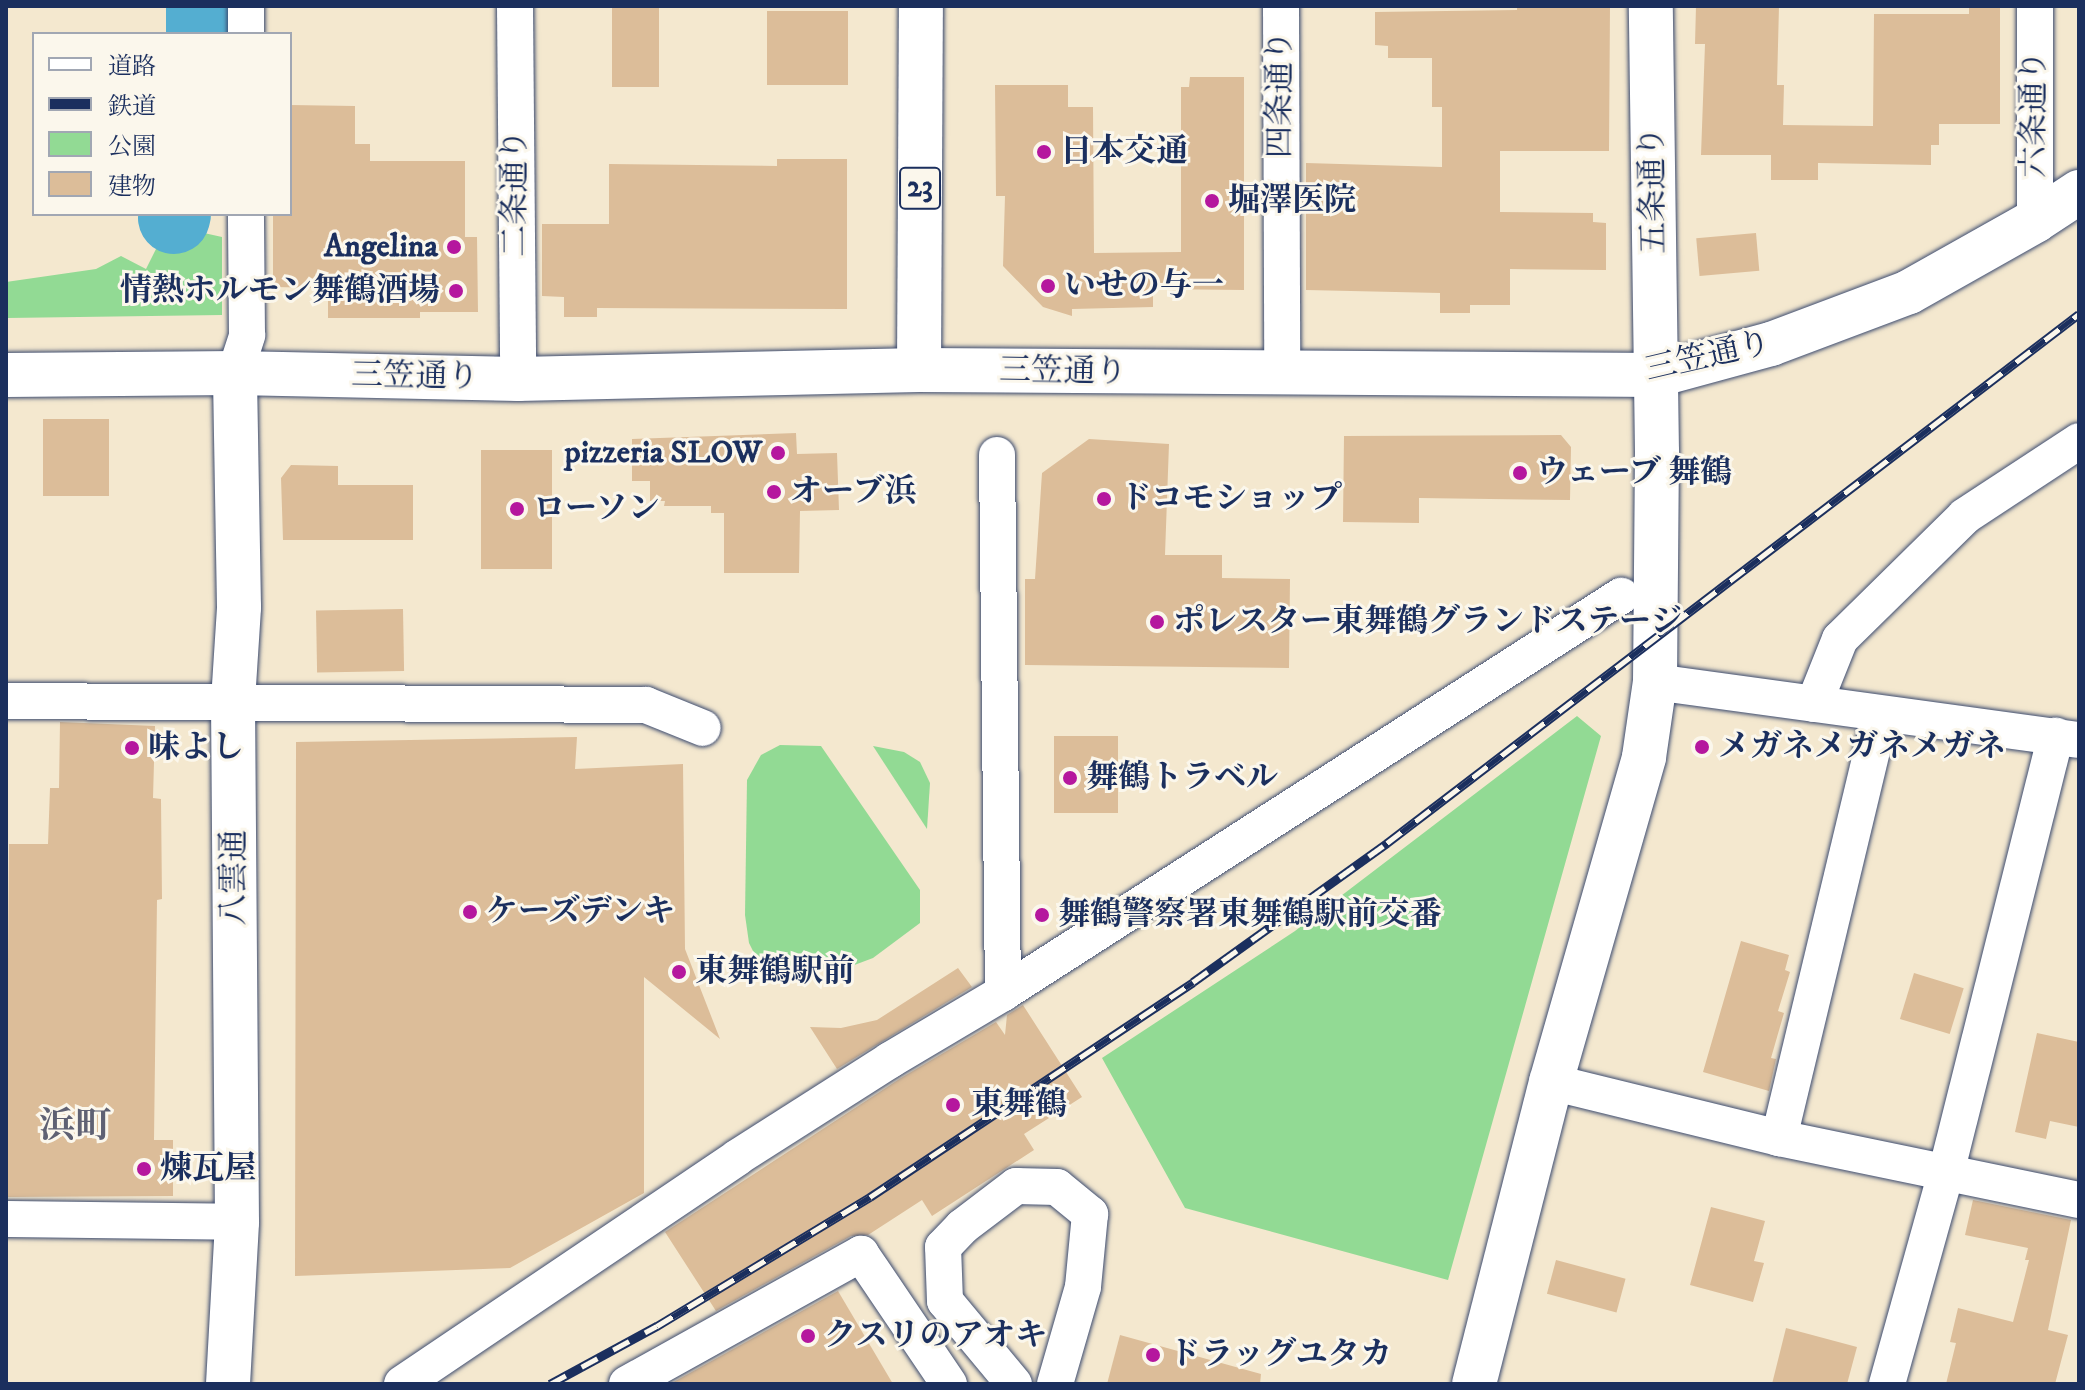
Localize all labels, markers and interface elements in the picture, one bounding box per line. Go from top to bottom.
street label: 四条通り [1262,30,1300,158]
legend [32,32,292,216]
street label: 六条通り [2016,50,2054,178]
text: 道路 [108,52,156,82]
text: 鉄道 [108,92,156,122]
street label: 五条通り [1634,126,1674,254]
street label: 二条通り [497,129,535,257]
text: 公園 [108,132,156,162]
place label: 日本交通 [1060,133,1188,171]
marker: 日本交通 [1035,143,1053,161]
road number: 23 [898,162,942,214]
text: 建物 [108,172,156,202]
place label: 堀澤医院 [1228,182,1356,220]
marker: 堀澤医院 [1203,192,1221,210]
place label: Angelina [324,228,438,266]
marker: Angelina [445,238,463,256]
place label: いせの与一 [1064,267,1224,305]
place label: 情熱ホルモン舞鶴酒場 [120,272,440,310]
marker: いせの与一 [1039,277,1057,295]
marker: 情熱ホルモン舞鶴酒場 [447,282,465,300]
street label: 三笠通り [1641,324,1775,390]
street label: 三笠通り [999,352,1127,392]
street label: 三笠通り [351,357,479,397]
place label: pizzeria SLOW [565,434,762,472]
marker: pizzeria SLOW [769,444,787,462]
place label: ウェーブ 舞鶴 [1536,454,1735,492]
marker: ウェーブ 舞鶴 [1511,464,1529,482]
place label: オーブ浜 [790,473,918,511]
place label: ドコモショップ [1120,480,1344,518]
marker: オーブ浜 [765,483,783,501]
place label: ローソン [533,490,661,528]
marker: ドコモショップ [1095,490,1113,508]
marker: ローソン [508,500,526,518]
place label: ポレスター東舞鶴グランドステージ [1173,603,1685,641]
marker: ポレスター東舞鶴グランドステージ [1148,613,1166,631]
place label: メガネメガネメガネ [1718,728,2006,766]
place label: 味よし [148,729,244,767]
marker: メガネメガネメガネ [1693,738,1711,756]
marker: 味よし [123,739,141,757]
place label: 舞鶴トラベル [1086,759,1278,797]
marker: 舞鶴トラベル [1061,769,1079,787]
street label: 八雲通 [216,830,254,926]
place label: ケーズデンキ [486,893,678,931]
place label: 舞鶴警察署東舞鶴駅前交番 [1058,896,1442,934]
marker: ケーズデンキ [461,903,479,921]
marker: 舞鶴警察署東舞鶴駅前交番 [1033,906,1051,924]
place label: 東舞鶴駅前 [695,953,855,991]
marker: 東舞鶴駅前 [670,963,688,981]
place label: 東舞鶴 [971,1086,1067,1124]
marker: 東舞鶴 [942,1094,964,1116]
district label: 浜町 [39,1105,111,1149]
place label: 煉瓦屋 [160,1150,256,1188]
marker: 煉瓦屋 [135,1160,153,1178]
place label: クスリのアオキ [824,1317,1048,1355]
marker: クスリのアオキ [799,1327,817,1345]
place label: ドラッグユタカ [1169,1336,1393,1374]
marker: ドラッグユタカ [1144,1346,1162,1364]

